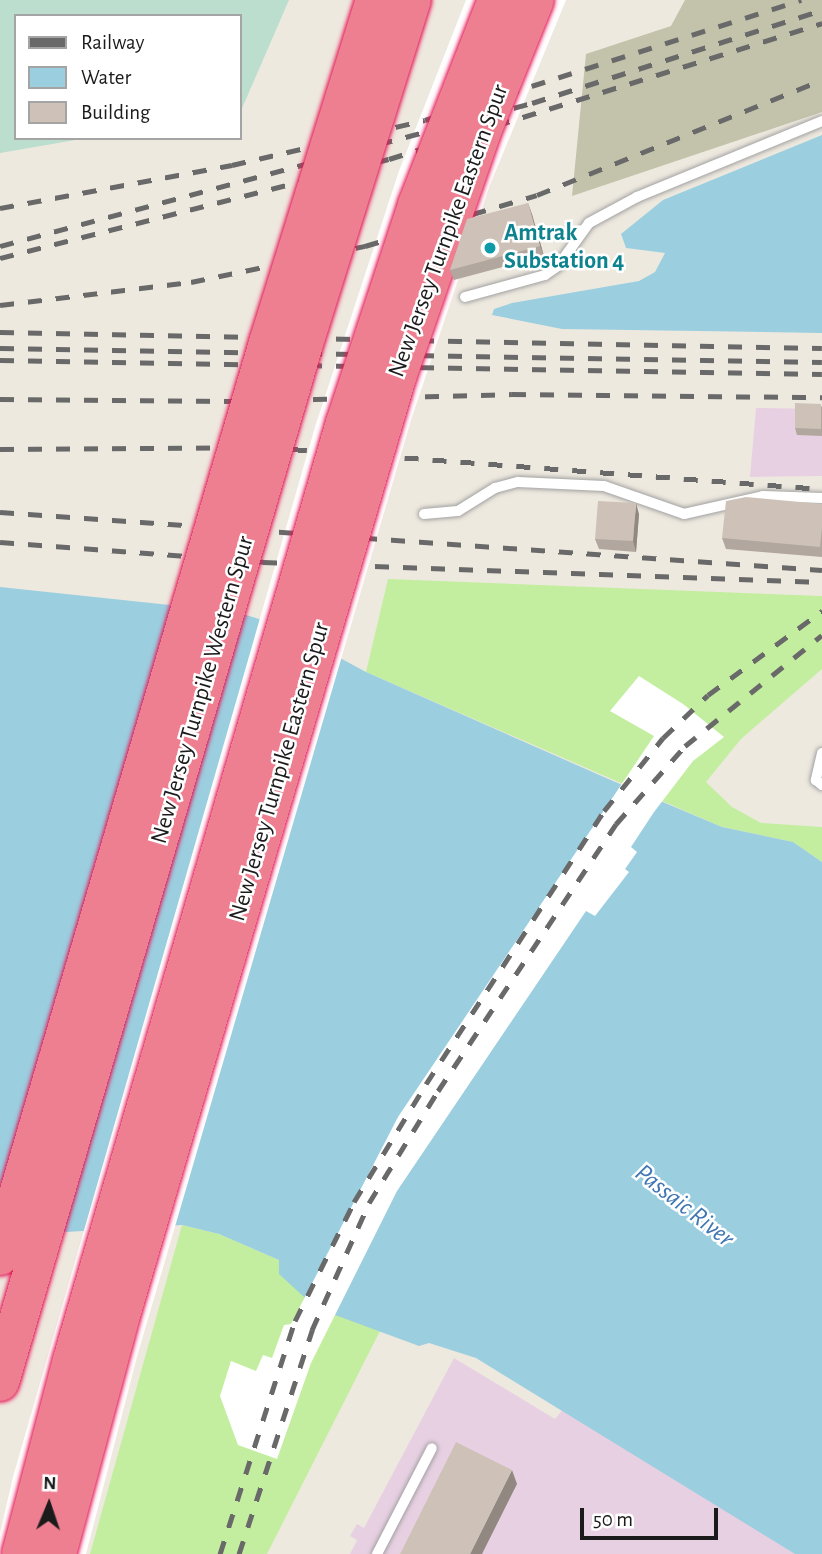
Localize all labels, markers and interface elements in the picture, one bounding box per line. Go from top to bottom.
legend [14,14,242,140]
text: Railway [81,32,144,53]
text: Water [81,67,131,88]
street label: New Jersey Turnpike Eastern Spur [383,81,515,381]
text: Building [81,102,150,123]
place label: Amtrak Substation 4 [504,220,624,276]
marker: Amtrak Substation 4 [482,240,498,256]
street label: New Jersey Turnpike Western Spur [145,533,261,847]
street label: New Jersey Turnpike Eastern Spur [223,619,337,925]
water label: Passaic River [628,1158,740,1254]
north arrow [14,1470,84,1540]
text: N [43,1474,57,1493]
scale bar [584,1494,722,1538]
text: 50 m [593,1509,633,1530]

